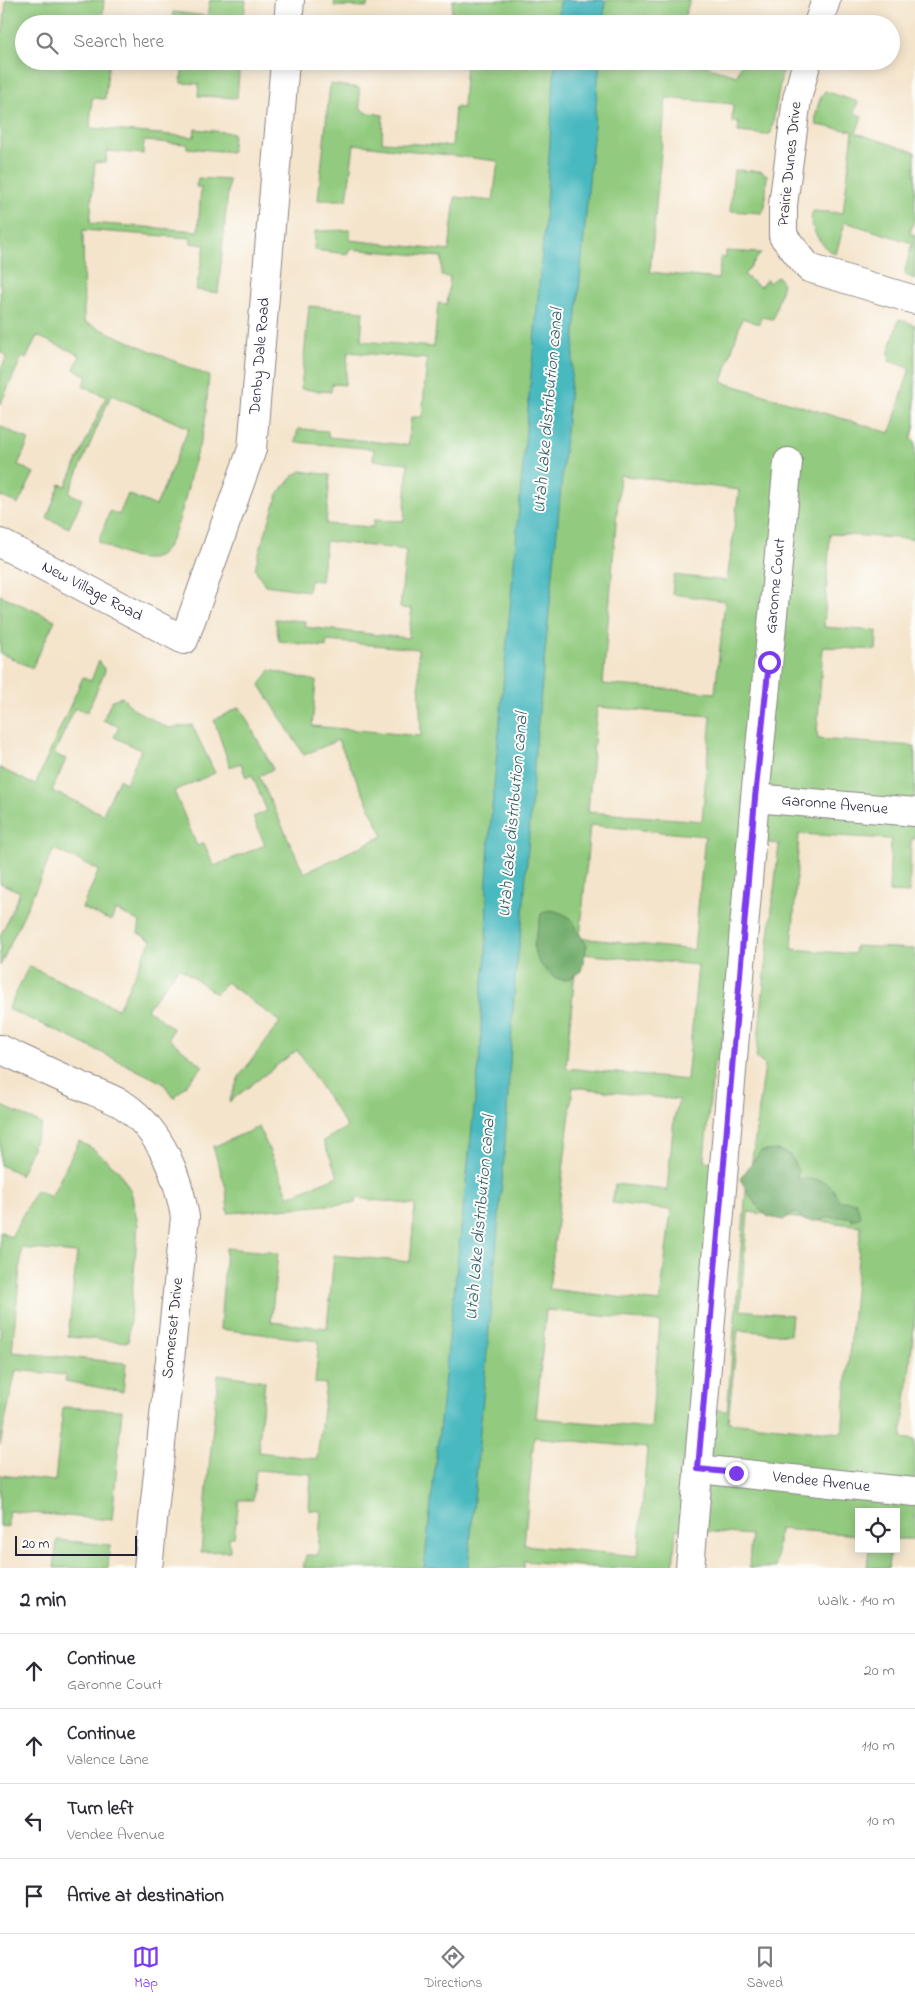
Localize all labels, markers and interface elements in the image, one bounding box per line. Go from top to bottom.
search box [15,15,900,70]
icon: search [33,29,61,57]
text: Search here [73,29,164,56]
street label: Prairie Dunes Drive [772,100,809,228]
street label: Denby Dale Road [243,297,277,417]
water label: Utah Lake distribution canal [527,306,571,514]
street label: Garonne Court [759,536,793,634]
street label: New Village Road [37,555,147,628]
route start [758,651,781,674]
water label: Utah Lake distribution canal [492,710,536,918]
street label: Garonne Avenue [780,788,890,822]
water label: Utah Lake distribution canal [459,1113,503,1321]
street label: Somerset Drive [156,1276,190,1380]
route end [725,1462,748,1485]
street label: Vendee Avenue [770,1465,872,1499]
map controls [855,1508,900,1553]
button: locate [855,1508,900,1553]
scale bar [15,1533,138,1556]
text: 20 m [22,1534,49,1555]
text: 2 min [20,1586,66,1616]
text: Walk · 140 m [818,1589,895,1613]
text: Continue [67,1646,135,1673]
icon: ahead [20,1657,48,1685]
text: 20 m [864,1659,895,1683]
text: Garonne Court [67,1673,162,1697]
text: Continue [67,1721,135,1748]
icon: ahead [20,1732,48,1760]
text: 110 m [861,1734,895,1758]
text: Valence Lane [67,1748,149,1772]
text: Turn left [67,1796,134,1823]
icon: left [20,1807,48,1835]
text: 10 m [867,1809,895,1833]
text: Vendee Avenue [67,1823,165,1847]
icon: arrive [20,1882,48,1910]
text: Arrive at destination [67,1883,224,1910]
tab: Map [132,1943,160,1994]
tab: Directions [424,1943,482,1994]
tab: Saved [746,1943,783,1994]

